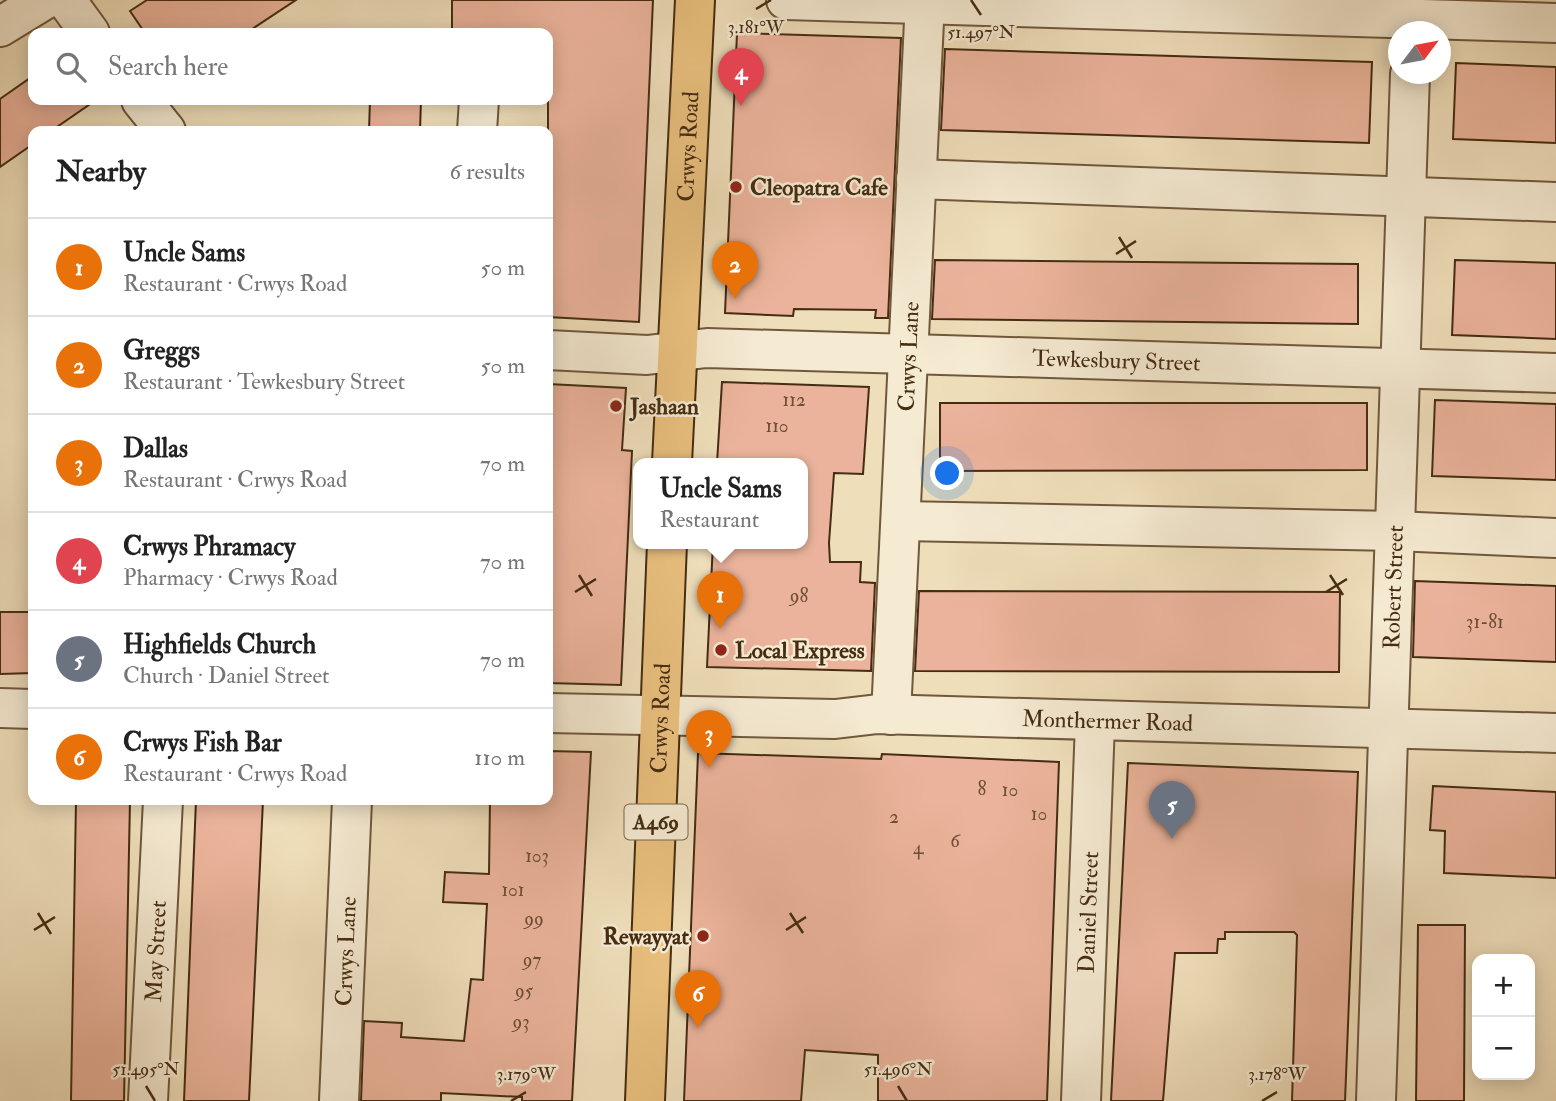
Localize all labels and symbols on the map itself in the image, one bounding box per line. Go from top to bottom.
text: 3.181°W [728,16,785,39]
text: 51.497°N [947,21,1015,44]
north arrow [1388,21,1451,84]
pin: 4 [718,48,764,106]
street label: Crwys Road [671,91,705,202]
place label: Cleopatra Cafe [750,173,888,203]
marker: Cleopatra Cafe [728,179,744,195]
pin: 2 [712,241,758,299]
street label: Crwys Lane [891,300,925,412]
street label: Tewkesbury Street [1032,343,1201,377]
house number: 112 [782,388,806,412]
place label: Jashaan [629,392,699,422]
marker: Jashaan [608,398,624,414]
house number: 110 [765,414,789,438]
your location [930,456,964,490]
street label: Robert Street [1376,525,1410,650]
pin: 1 [697,571,743,629]
house number: 98 [788,584,808,608]
house number: 31-81 [1466,610,1504,634]
place label: Local Express [735,636,865,666]
marker: Local Express [713,642,729,658]
street label: Crwys Road [643,663,677,774]
street label: Monthermer Road [1022,704,1194,737]
pin: 3 [686,710,732,768]
house number: 8 [978,777,987,801]
house number: 10 [1002,778,1018,802]
pin: 5 [1149,781,1195,839]
house number: 10 [1031,802,1047,826]
road number: A469 [624,804,688,840]
house number: 2 [889,805,899,829]
house number: 6 [950,829,961,853]
house number: 4 [913,836,924,860]
house number: 103 [525,844,549,868]
street label: Daniel Street [1071,851,1105,974]
house number: 101 [501,878,525,902]
street label: Crwys Lane [329,895,362,1007]
street label: May Street [138,900,172,1003]
house number: 99 [522,907,544,931]
place label: Rewayyat [603,922,690,952]
marker: Rewayyat [695,928,711,944]
house number: 97 [521,948,542,972]
pin: 6 [675,970,721,1028]
house number: 95 [513,979,534,1003]
house number: 93 [510,1010,530,1034]
text: 51.495°N [112,1058,180,1081]
text: 51.496°N [864,1058,932,1081]
text: 3.179°W [497,1063,556,1086]
text: 3.178°W [1248,1063,1307,1086]

